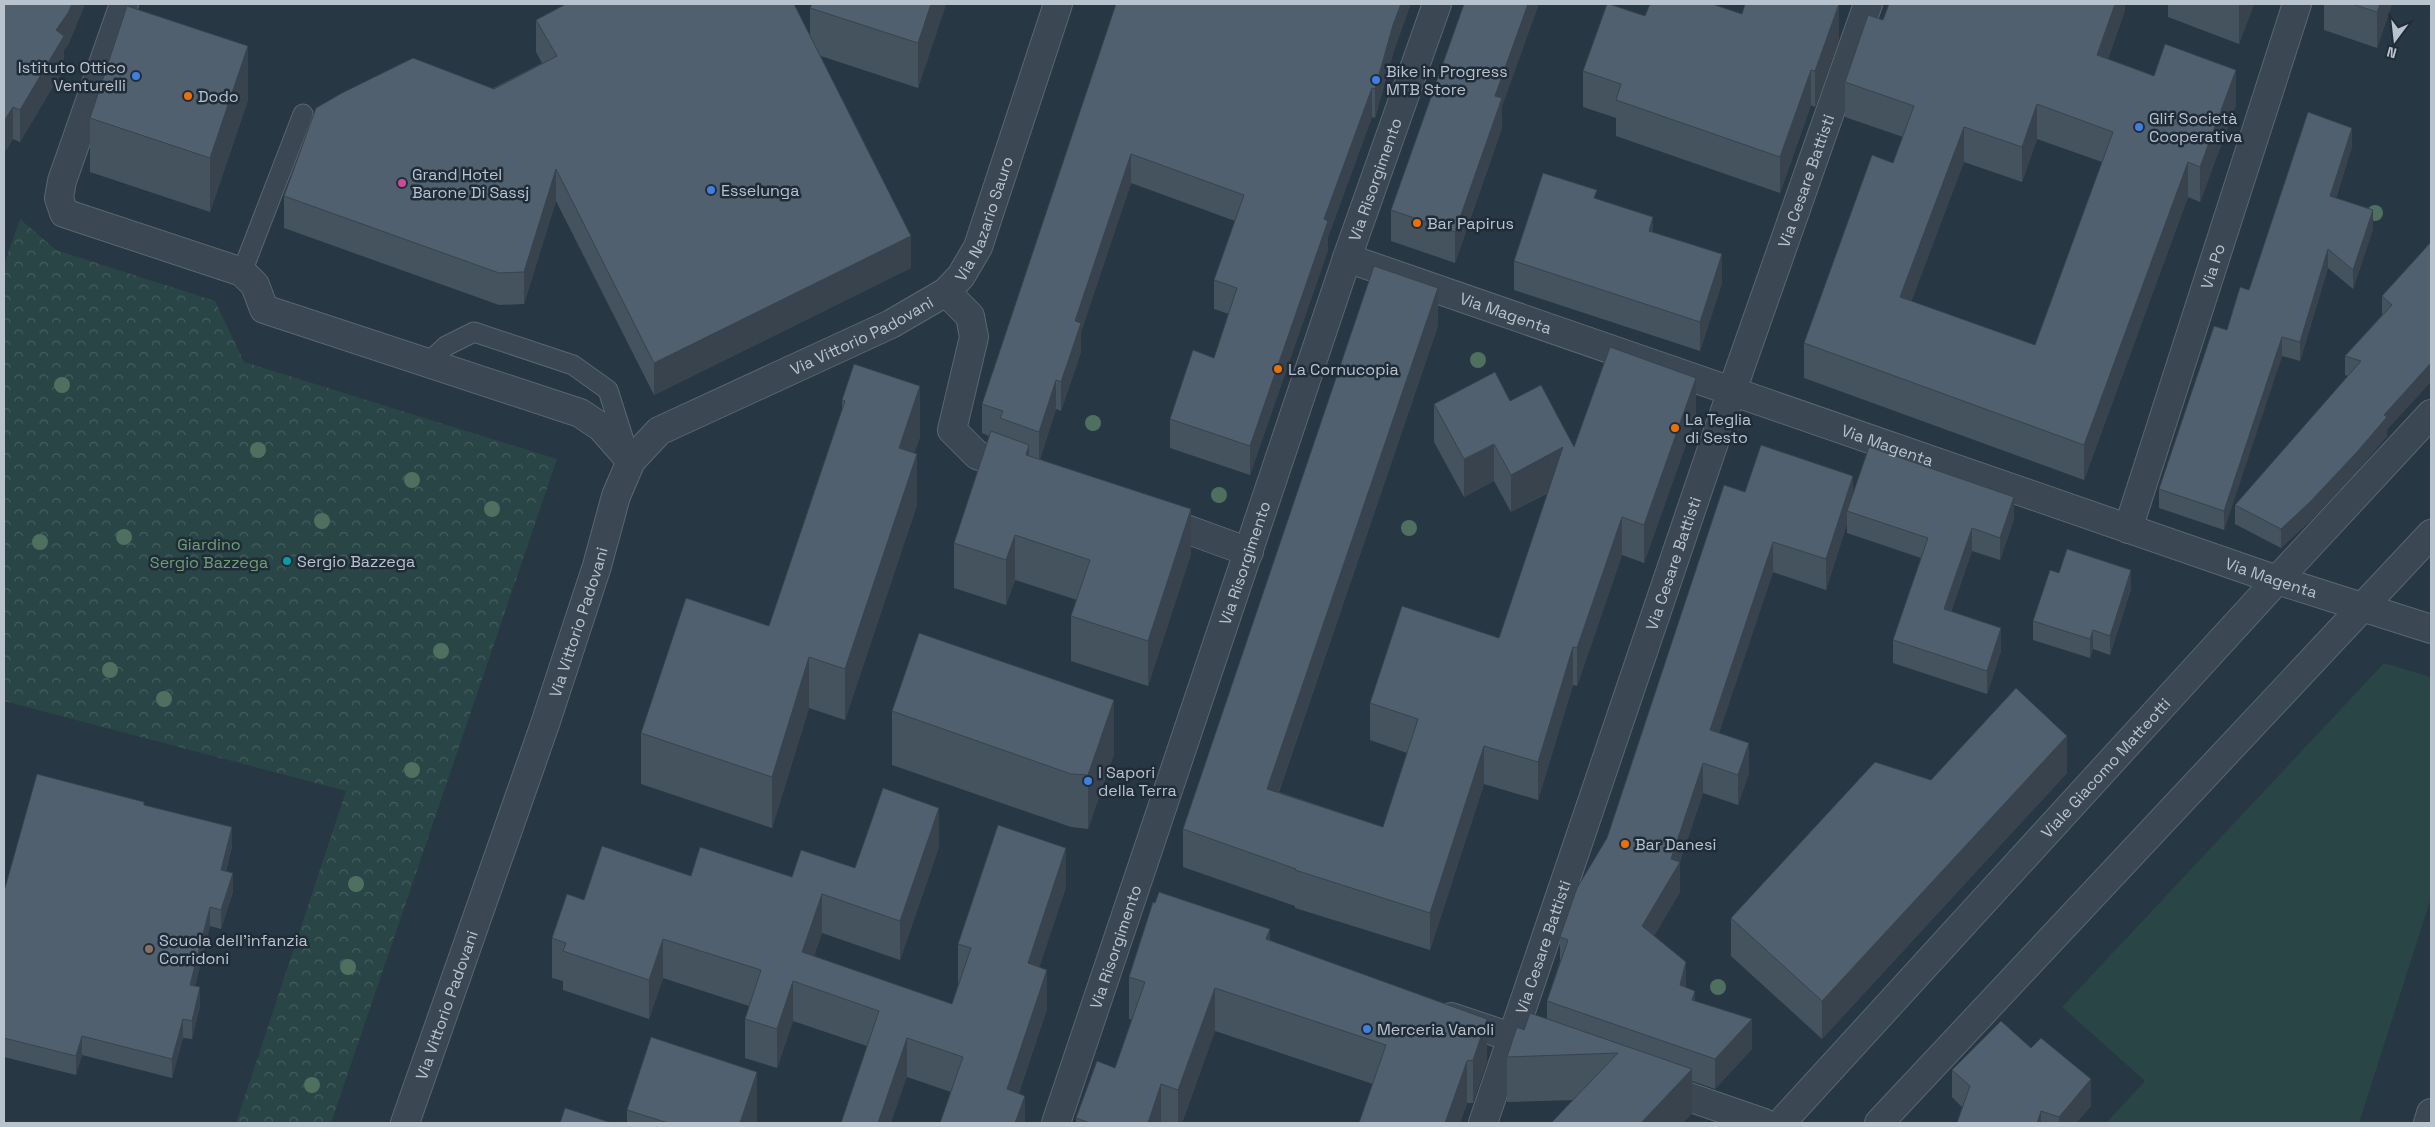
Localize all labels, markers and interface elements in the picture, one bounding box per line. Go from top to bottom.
north arrow [2370,15,2420,65]
text: N [2385,43,2399,62]
place label: Istituto Ottico Venturelli [18,57,126,96]
place label: Bike in Progress MTB Store [1386,61,1508,100]
marker: Istituto Ottico Venturelli [130,70,142,82]
marker: Bike in Progress MTB Store [1370,74,1382,86]
place label: Dodo [198,86,239,107]
marker: Dodo [182,90,194,102]
place label: Glif Società Cooperativa [2149,108,2242,147]
street label: Via Cesare Battisti [1773,111,1839,250]
street label: Via Risorgimento [1343,115,1406,244]
marker: Glif Società Cooperativa [2133,121,2145,133]
street label: Via Nazario Sauro [950,154,1018,285]
place label: Grand Hotel Barone Di Sassj [412,164,529,203]
marker: Grand Hotel Barone Di Sassj [396,177,408,189]
place label: Esselunga [721,180,799,201]
marker: Esselunga [705,184,717,196]
place label: Bar Papirus [1427,213,1514,234]
marker: Bar Papirus [1411,217,1423,229]
street label: Via Po [2195,241,2230,292]
street label: Via Magenta [1457,287,1554,339]
street label: Via Vittorio Padovani [787,291,937,379]
place label: La Cornucopia [1288,359,1399,380]
marker: La Cornucopia [1272,363,1284,375]
place label: La Teglia di Sesto [1685,409,1751,448]
street label: Via Magenta [1839,420,1936,471]
marker: La Teglia di Sesto [1669,422,1681,434]
street label: Via Cesare Battisti [1641,494,1705,633]
street label: Via Risorgimento [1214,498,1275,627]
park label: Giardino Sergio Bazzega [150,534,268,573]
street label: Via Vittorio Padovani [544,545,612,700]
place label: Sergio Bazzega [297,551,415,572]
street label: Via Magenta [2222,552,2320,603]
marker: Sergio Bazzega [281,555,293,567]
street label: Viale Giacomo Matteotti [2036,693,2175,842]
place label: I Sapori della Terra [1098,762,1177,801]
marker: I Sapori della Terra [1082,775,1094,787]
place label: Bar Danesi [1635,834,1716,855]
marker: Bar Danesi [1619,838,1631,850]
street label: Via Cesare Battisti [1510,877,1575,1016]
street label: Via Risorgimento [1085,882,1146,1011]
street label: Via Vittorio Padovani [411,928,482,1082]
place label: Scuola dell'infanzia Corridoni [159,930,308,969]
marker: Scuola dell'infanzia Corridoni [143,943,155,955]
place label: Merceria Vanoli [1377,1019,1494,1040]
marker: Merceria Vanoli [1361,1023,1373,1035]

